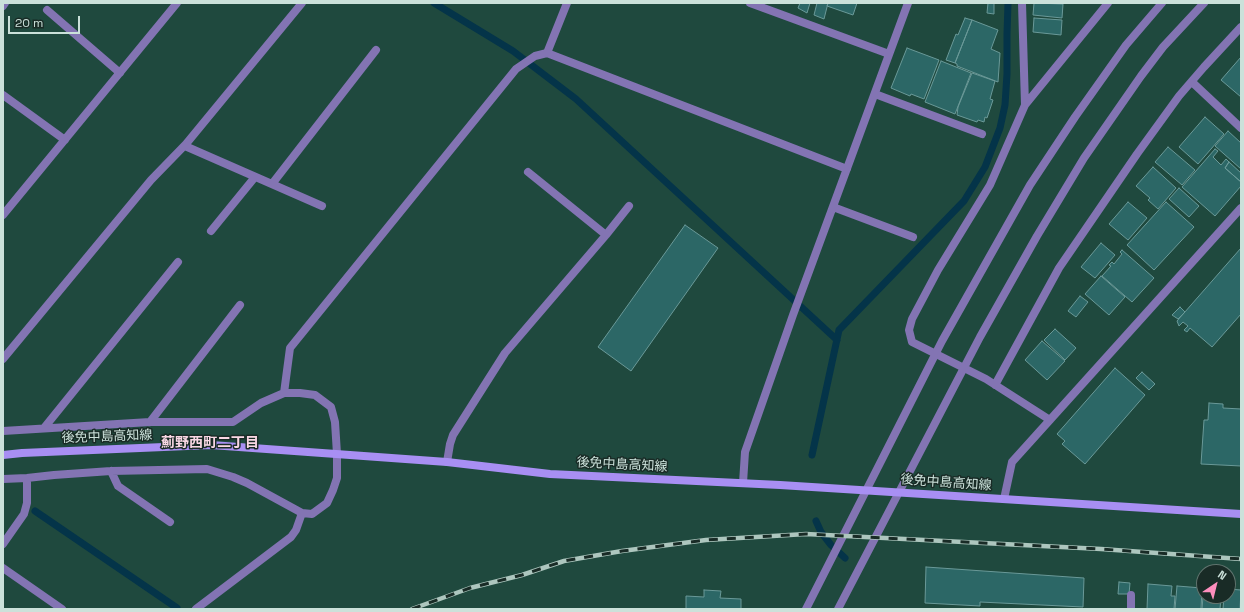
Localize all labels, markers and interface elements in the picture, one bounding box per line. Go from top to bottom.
scale bar [10,8,82,34]
text: 20 m [15,15,43,31]
street label: 後免中島高知線 [61,428,153,446]
district label: 薊野西町二丁目 [161,435,259,451]
street label: 後免中島高知線 [576,455,668,475]
street label: 後免中島高知線 [900,472,992,494]
north arrow [1196,564,1236,604]
text: N [1215,567,1229,583]

